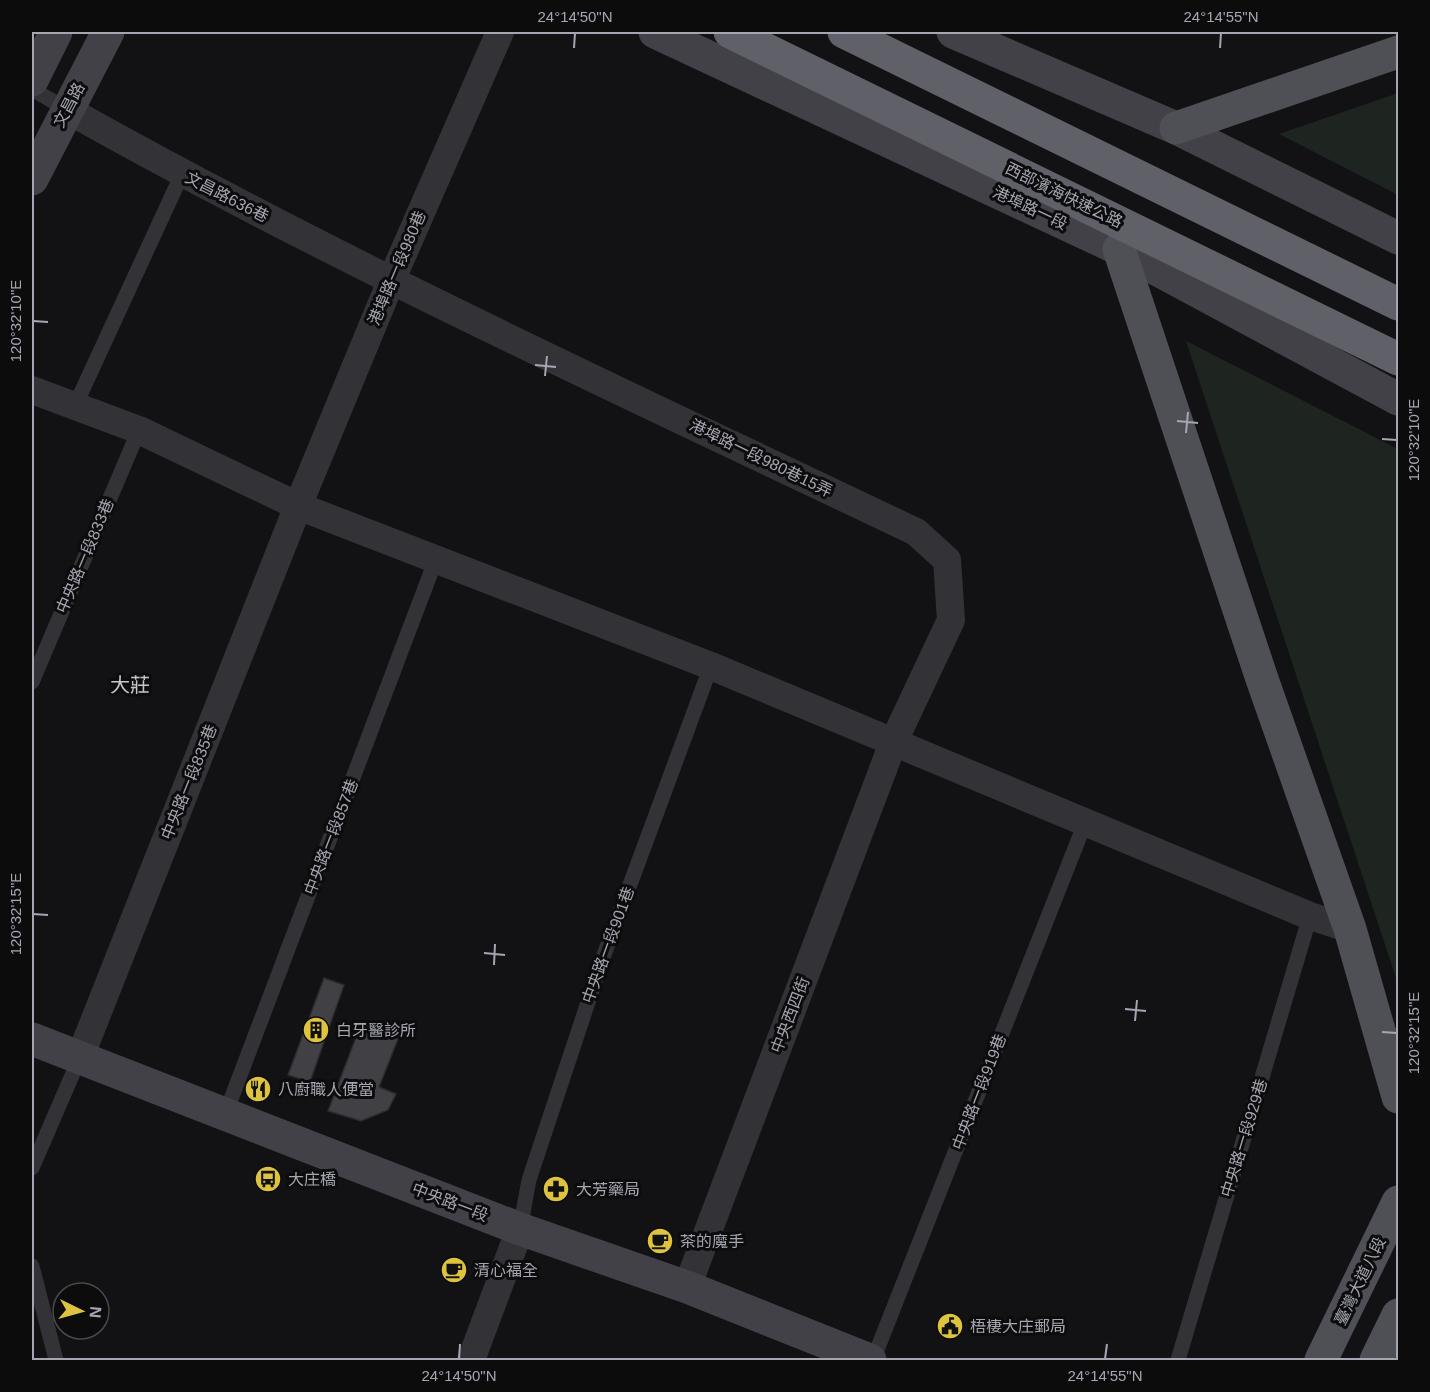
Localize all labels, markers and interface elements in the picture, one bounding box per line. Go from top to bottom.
text: 24°14'50"N [537,8,613,25]
text: 24°14'55"N [1183,8,1259,25]
street label: 文昌路 [50,80,88,130]
street label: 西部濱海快速公路 [1003,159,1125,231]
street label: 文昌路636巷 [183,169,271,225]
street label: 港埠路一段 [990,183,1070,233]
street label: 港埠路一段980巷 [365,208,429,328]
text: 120°32'10"E [7,280,24,362]
text: 120°32'10"E [1405,399,1422,481]
street label: 港埠路一段980巷15弄 [687,416,835,500]
street label: 中央路一段833巷 [53,496,117,616]
district label: 大莊 [110,674,150,696]
street label: 中央路一段835巷 [158,722,220,842]
street label: 中央路一段857巷 [301,777,361,897]
text: 120°32'15"E [7,873,24,955]
street label: 中央路一段901巷 [579,884,637,1006]
street label: 中央西四街 [768,975,812,1055]
text: 120°32'15"E [1405,992,1422,1074]
building icon: 白牙醫診所 [301,1015,331,1045]
place label: 白牙醫診所 [336,1022,416,1039]
street label: 中央路一段919巷 [949,1032,1009,1152]
restaurant icon: 八廚職人便當 [243,1074,273,1104]
street label: 中央路一段929巷 [1218,1077,1270,1199]
place label: 八廚職人便當 [278,1081,374,1098]
bus stop icon: 大庄橋 [253,1164,283,1194]
place label: 大庄橋 [288,1171,336,1188]
pharmacy icon: 大芳藥局 [541,1174,571,1204]
street label: 中央路一段 [410,1180,490,1224]
place label: 大芳藥局 [576,1181,640,1198]
cafe icon: 茶的魔手 [645,1226,675,1256]
place label: 茶的魔手 [680,1233,744,1250]
street label: 臺灣大道八段 [1331,1234,1389,1328]
cafe icon: 清心福全 [439,1255,469,1285]
place label: 清心福全 [474,1262,538,1279]
north arrow [51,1281,111,1341]
text: N [86,1306,104,1319]
public building icon: 梧棲大庄郵局 [935,1311,965,1341]
place label: 梧棲大庄郵局 [970,1318,1066,1335]
text: 24°14'50"N [421,1367,497,1384]
text: 24°14'55"N [1067,1367,1143,1384]

